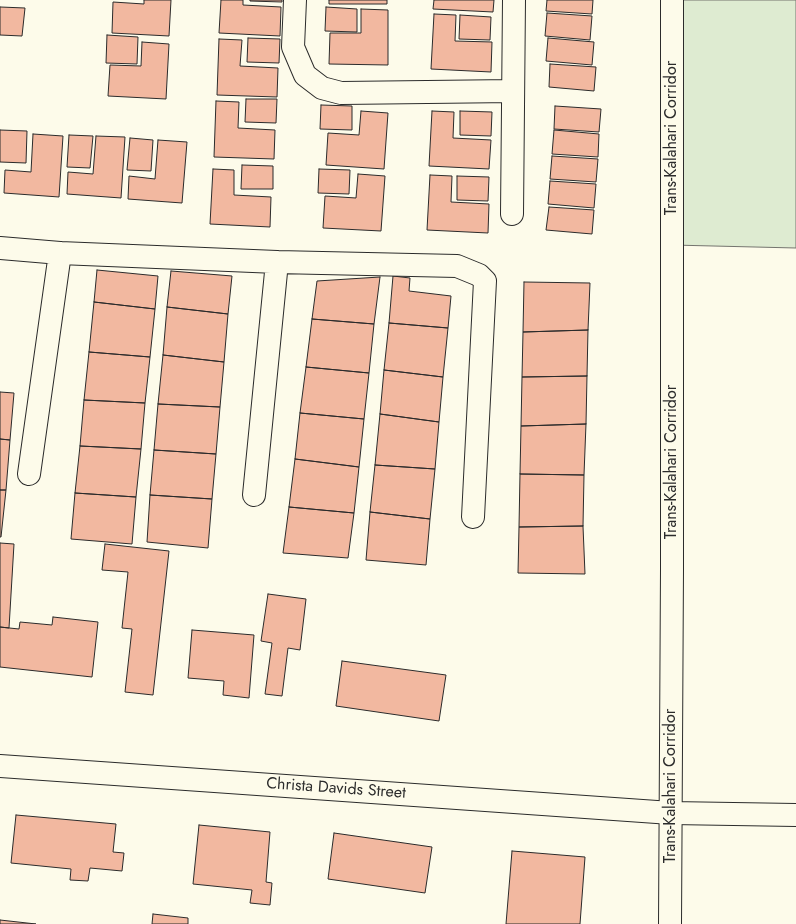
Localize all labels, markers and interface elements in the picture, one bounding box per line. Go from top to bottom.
street label: Trans-Kalahari Corridor [662,61,682,215]
street label: Trans-Kalahari Corridor [662,385,682,539]
street label: Trans-Kalahari Corridor [661,709,681,863]
street label: Christa Davids Street [265,775,407,803]

